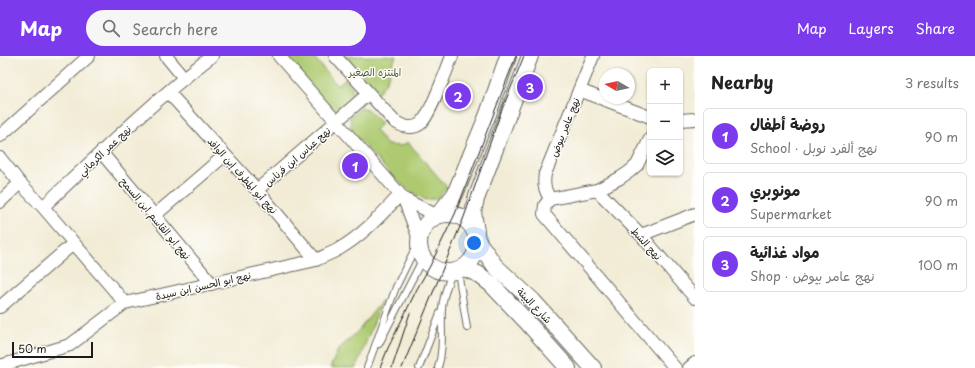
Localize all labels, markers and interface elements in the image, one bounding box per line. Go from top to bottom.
search box [86,10,366,46]
text: Map [20,14,62,42]
icon: search [100,17,122,39]
text: Search here [132,17,218,40]
text: Map [797,18,827,39]
text: Layers [849,18,894,39]
text: Share [916,18,955,39]
park label: المنتزه الصغير [348,64,401,79]
north arrow [599,68,635,104]
map controls [647,68,683,176]
button: + [647,68,683,104]
text: Nearby [711,69,773,95]
pin: 3 [517,72,543,102]
text: 3 results [905,73,959,92]
pin: 2 [445,81,471,111]
street label: نهج عامر بيوض [545,95,584,159]
button: − [647,104,683,140]
text: روضة أطفال [750,112,825,135]
street label: نهج عمر الكرماني [74,121,136,181]
street label: نهج عباس ابن فرناس [260,123,334,190]
text: 1 [722,127,728,146]
text: 90 m [925,127,958,146]
street label: نهج أبو المطرف إبن الوافد [204,133,282,217]
text: School · نهج ألفرد نوبل [750,138,877,157]
button: layers [647,140,683,176]
pin: 1 [342,151,368,181]
street label: نهج ابو القاسم ابن السمح [116,174,195,263]
text: مونوبري [750,178,800,201]
text: 2 [720,191,730,210]
text: 90 m [925,191,958,210]
text: Supermarket [750,204,832,223]
street label: نهج الشط [627,223,666,264]
your location [464,233,484,253]
text: مواد غذائية [750,240,820,263]
text: 3 [721,255,729,274]
text: 100 m [918,255,958,274]
text: Shop · نهج عامر بيوض [750,266,874,285]
street label: نهج ابو الحسن ابن سيدة [154,267,253,304]
street label: شارع البيئة [513,284,556,327]
scale bar [12,340,93,359]
text: 50 m [18,340,47,357]

